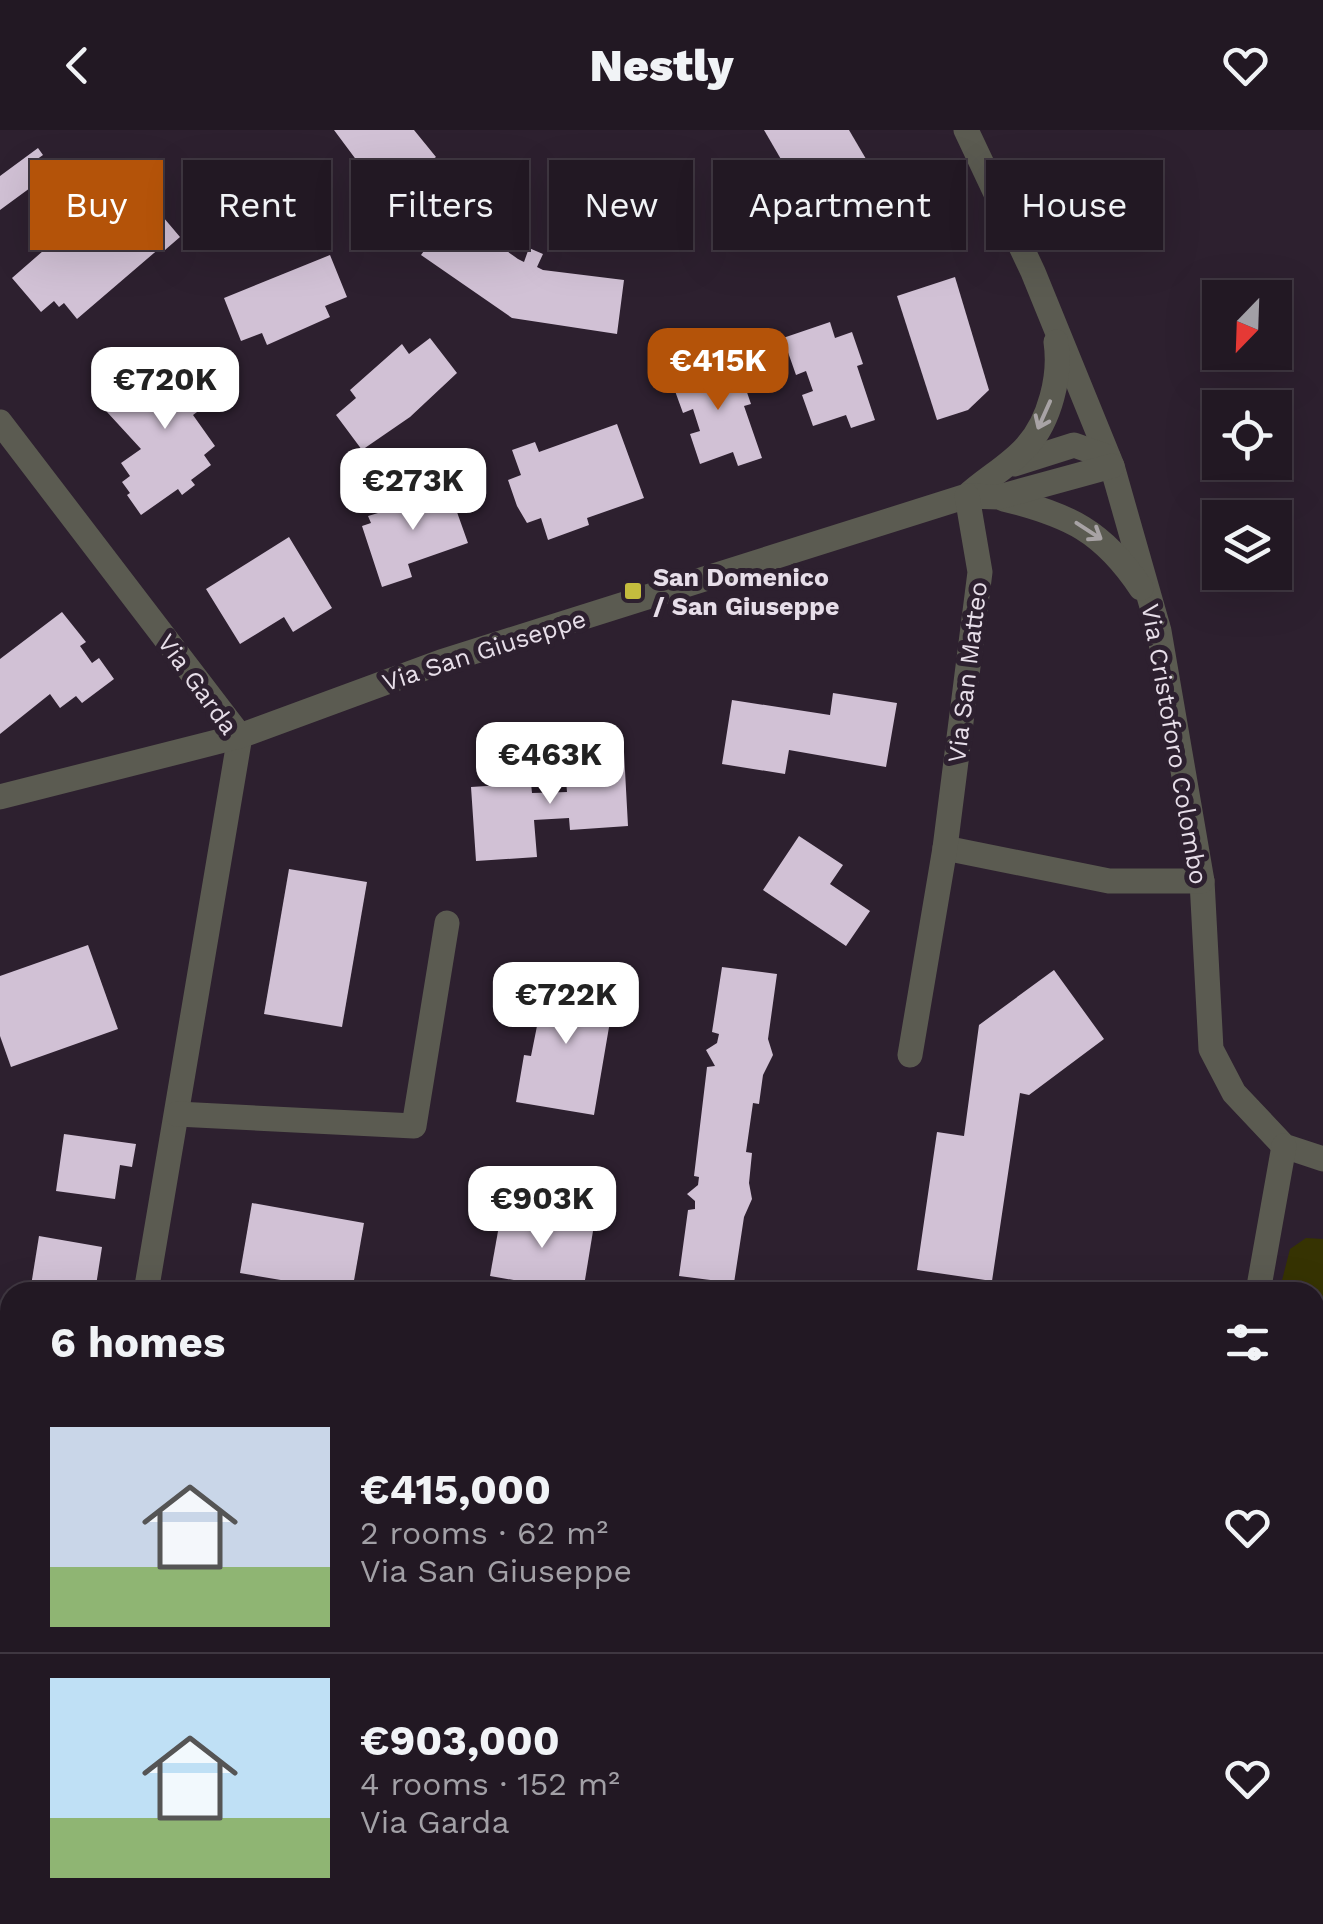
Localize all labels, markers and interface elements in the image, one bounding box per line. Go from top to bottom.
icon: back [50,38,105,93]
icon: heart [1218,38,1273,93]
text: Nestly [589,39,734,92]
chip: Buy [30,160,163,250]
chip: Rent [183,160,331,250]
chip: Filters [351,160,529,250]
chip: New [549,160,693,250]
chip: Apartment [713,160,966,250]
chip: House [986,160,1163,250]
north arrow [1202,280,1292,370]
map controls [1202,280,1292,590]
pin: €415K [648,328,788,413]
text: €415K [670,341,766,379]
pin: €720K [95,347,235,432]
text: €720K [113,360,217,398]
button: locate [1202,390,1292,480]
one-way arrow [1034,399,1052,429]
pin: €273K [343,448,483,533]
text: €273K [362,461,464,499]
button: layers [1202,500,1292,590]
one-way arrow [1075,520,1103,541]
place label: San Domenico / San Giuseppe [653,563,839,621]
marker: San Domenico / San Giuseppe [622,580,644,602]
street label: Via San Matteo [942,580,993,764]
street label: Via Cristoforo Colombo [1136,601,1213,887]
street label: Via San Giuseppe [379,604,590,697]
street label: Via Garda [152,629,244,740]
pin: €463K [480,722,620,807]
text: €463K [498,735,602,773]
pin: €722K [496,962,636,1047]
text: €722K [515,975,617,1013]
pin: €903K [472,1166,612,1251]
text: €903K [490,1179,594,1217]
icon: filters [1220,1315,1275,1370]
text: 6 homes [50,1318,225,1367]
text: €415,000 [360,1465,551,1514]
icon: home [130,1467,250,1587]
icon: heart [1220,1500,1275,1555]
text: 2 rooms · 62 m² [360,1514,608,1552]
text: Via San Giuseppe [360,1552,632,1590]
text: €903,000 [360,1716,560,1765]
icon: home [130,1718,250,1838]
icon: heart [1220,1751,1275,1806]
text: 4 rooms · 152 m² [360,1765,620,1803]
text: Via Garda [360,1803,510,1841]

